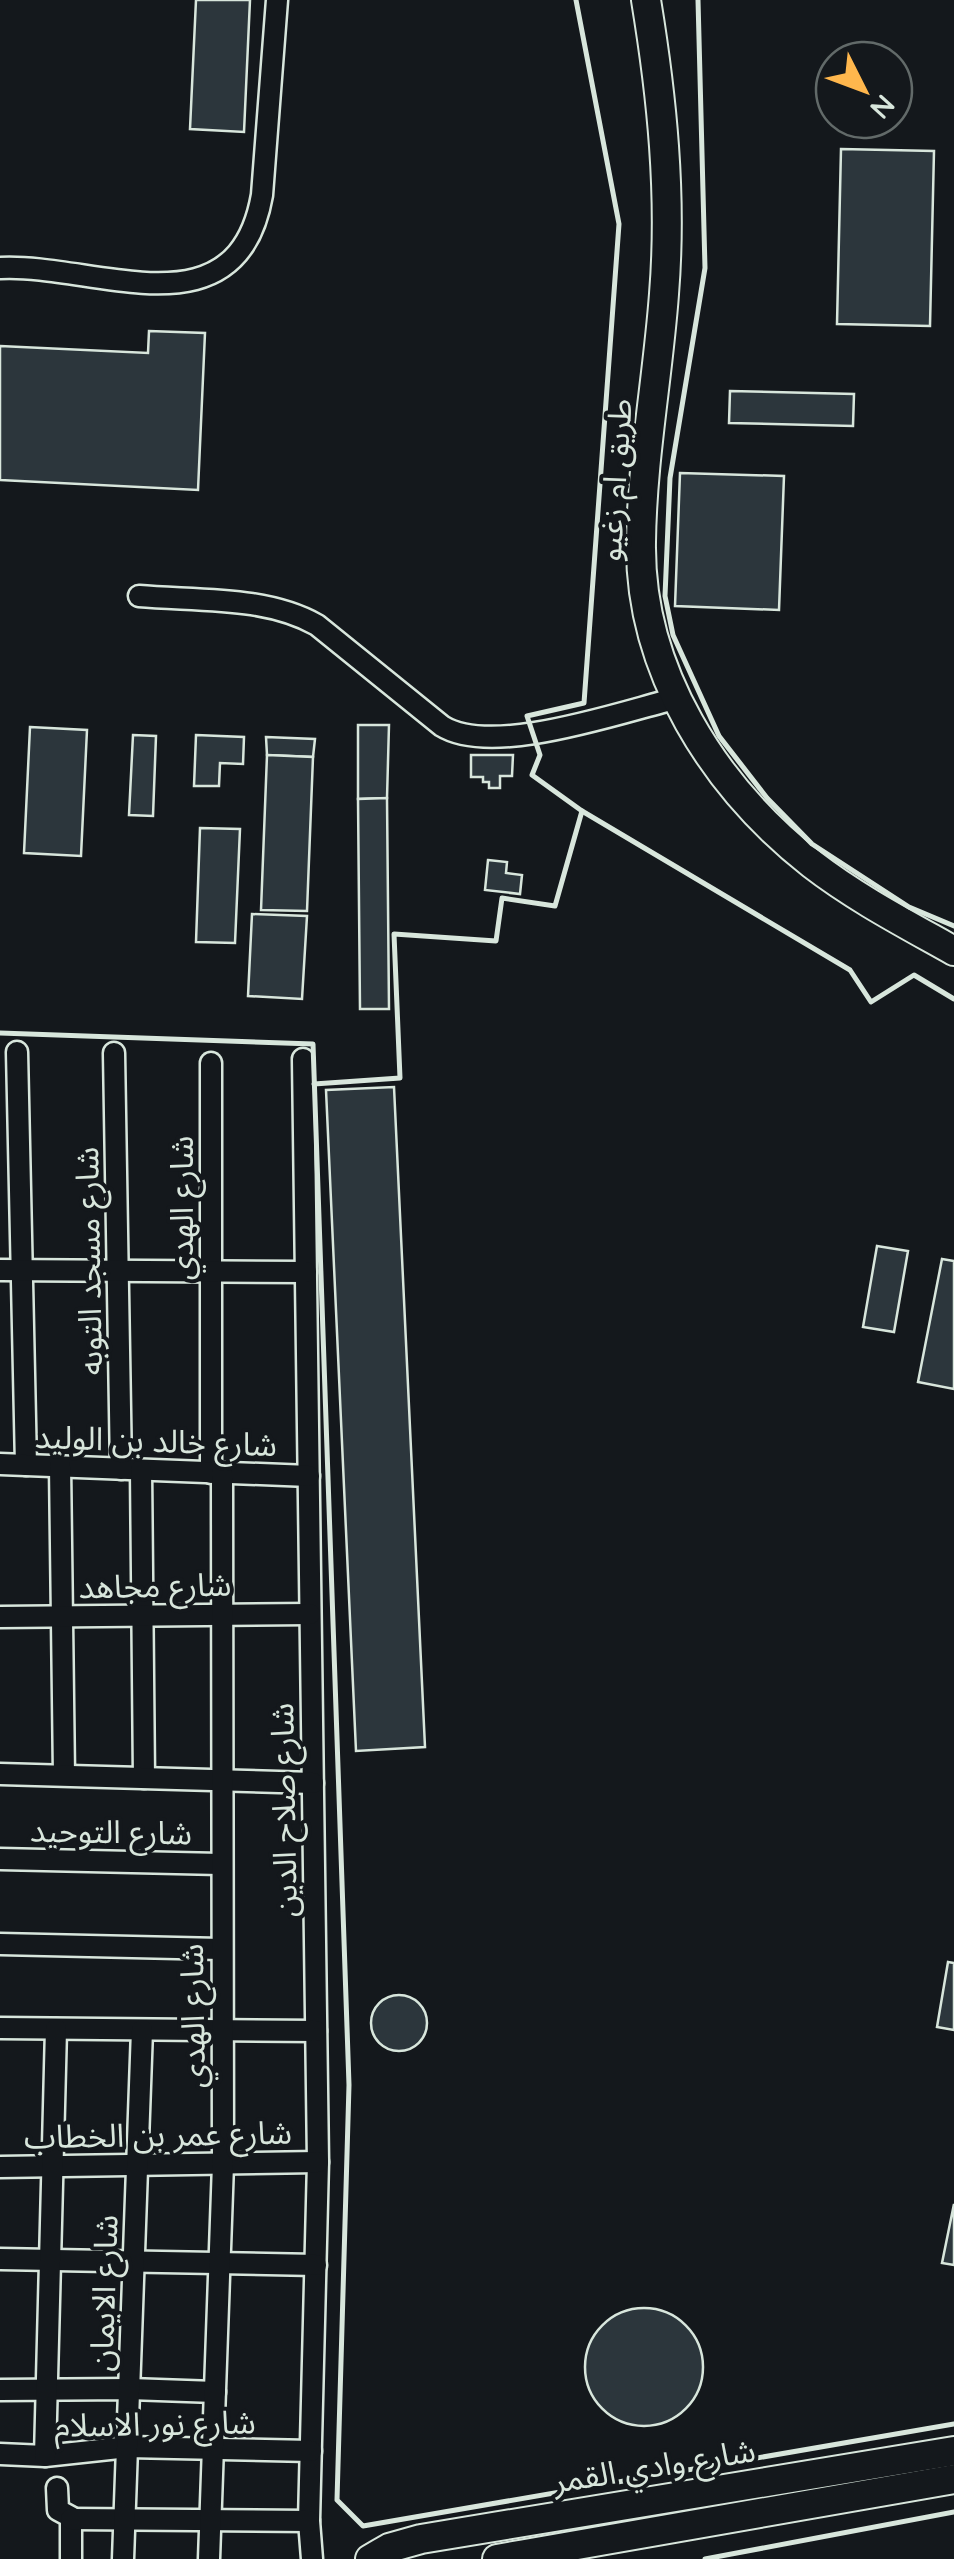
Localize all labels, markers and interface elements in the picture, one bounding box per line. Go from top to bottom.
north arrow [814,40,914,140]
text: N [863,88,903,126]
street label: طريق ام زغيو [588,397,645,563]
street label: شارع الهدي [161,1136,206,1280]
street label: شارع مسجد التوبه [66,1146,115,1376]
street label: شارع خالد بن الوليد [34,1416,278,1469]
street label: شارع مجاهد [78,1564,232,1611]
street label: شارع صلاح الدين [261,1702,310,1917]
street label: شارع التوحيد [30,1810,192,1857]
street label: شارع الهدي [171,1943,219,2089]
street label: شارع عمر بن الخطاب [24,2112,292,2161]
street label: شارع الايمان [80,2214,131,2372]
street label: شارع نور الاسلام [54,2401,256,2450]
street label: شارع وادي القمر [549,2429,759,2506]

